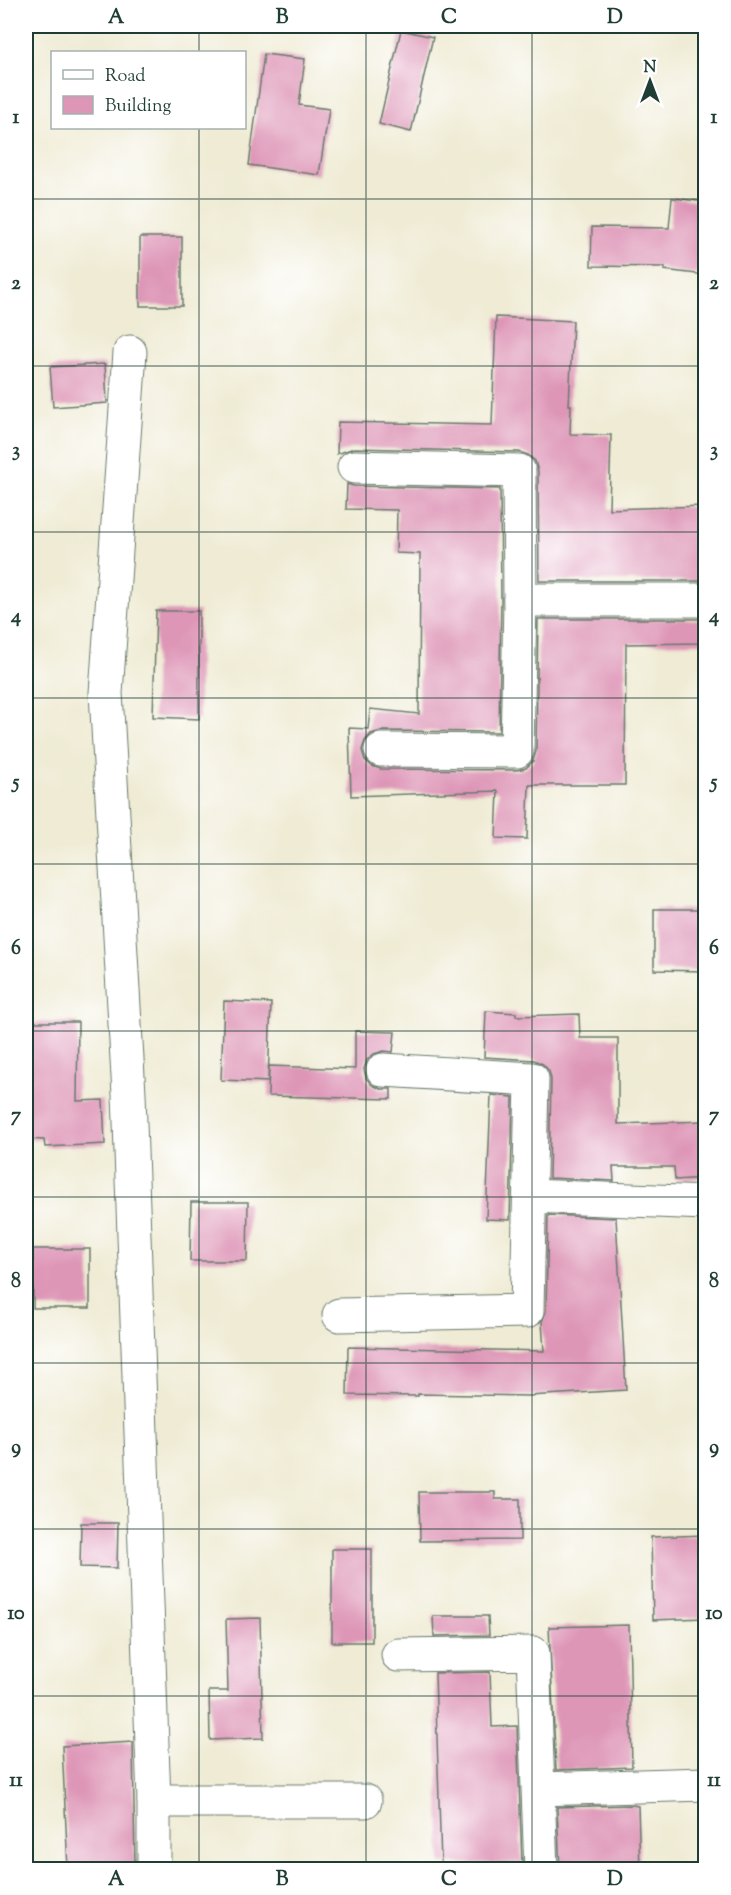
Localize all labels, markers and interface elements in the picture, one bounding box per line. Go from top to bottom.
text: A [108,4,125,33]
text: B [276,4,289,33]
text: C [441,4,457,33]
text: D [607,4,623,33]
legend [51,51,246,129]
north arrow [620,51,680,111]
text: N [644,57,657,80]
text: Road [105,64,145,90]
text: Building [105,94,171,120]
text: 1 [13,104,20,133]
text: 1 [711,104,718,133]
text: 2 [11,270,21,299]
text: 2 [709,270,719,299]
text: 3 [12,437,20,466]
text: 3 [710,437,718,466]
text: 4 [10,603,21,632]
text: 4 [708,603,719,632]
text: 5 [11,769,20,798]
text: 5 [709,769,718,798]
text: 6 [11,935,21,964]
text: 6 [709,935,719,964]
text: 7 [11,1102,22,1131]
text: 7 [709,1102,720,1131]
text: 8 [11,1268,21,1297]
text: 8 [709,1268,719,1297]
text: 9 [11,1434,21,1463]
text: 9 [709,1434,719,1463]
text: 10 [7,1600,25,1629]
text: 10 [705,1600,723,1629]
text: 11 [9,1767,23,1796]
text: 11 [707,1767,721,1796]
text: A [108,1866,125,1895]
text: B [276,1866,289,1895]
text: C [441,1866,457,1895]
text: D [607,1866,623,1895]

